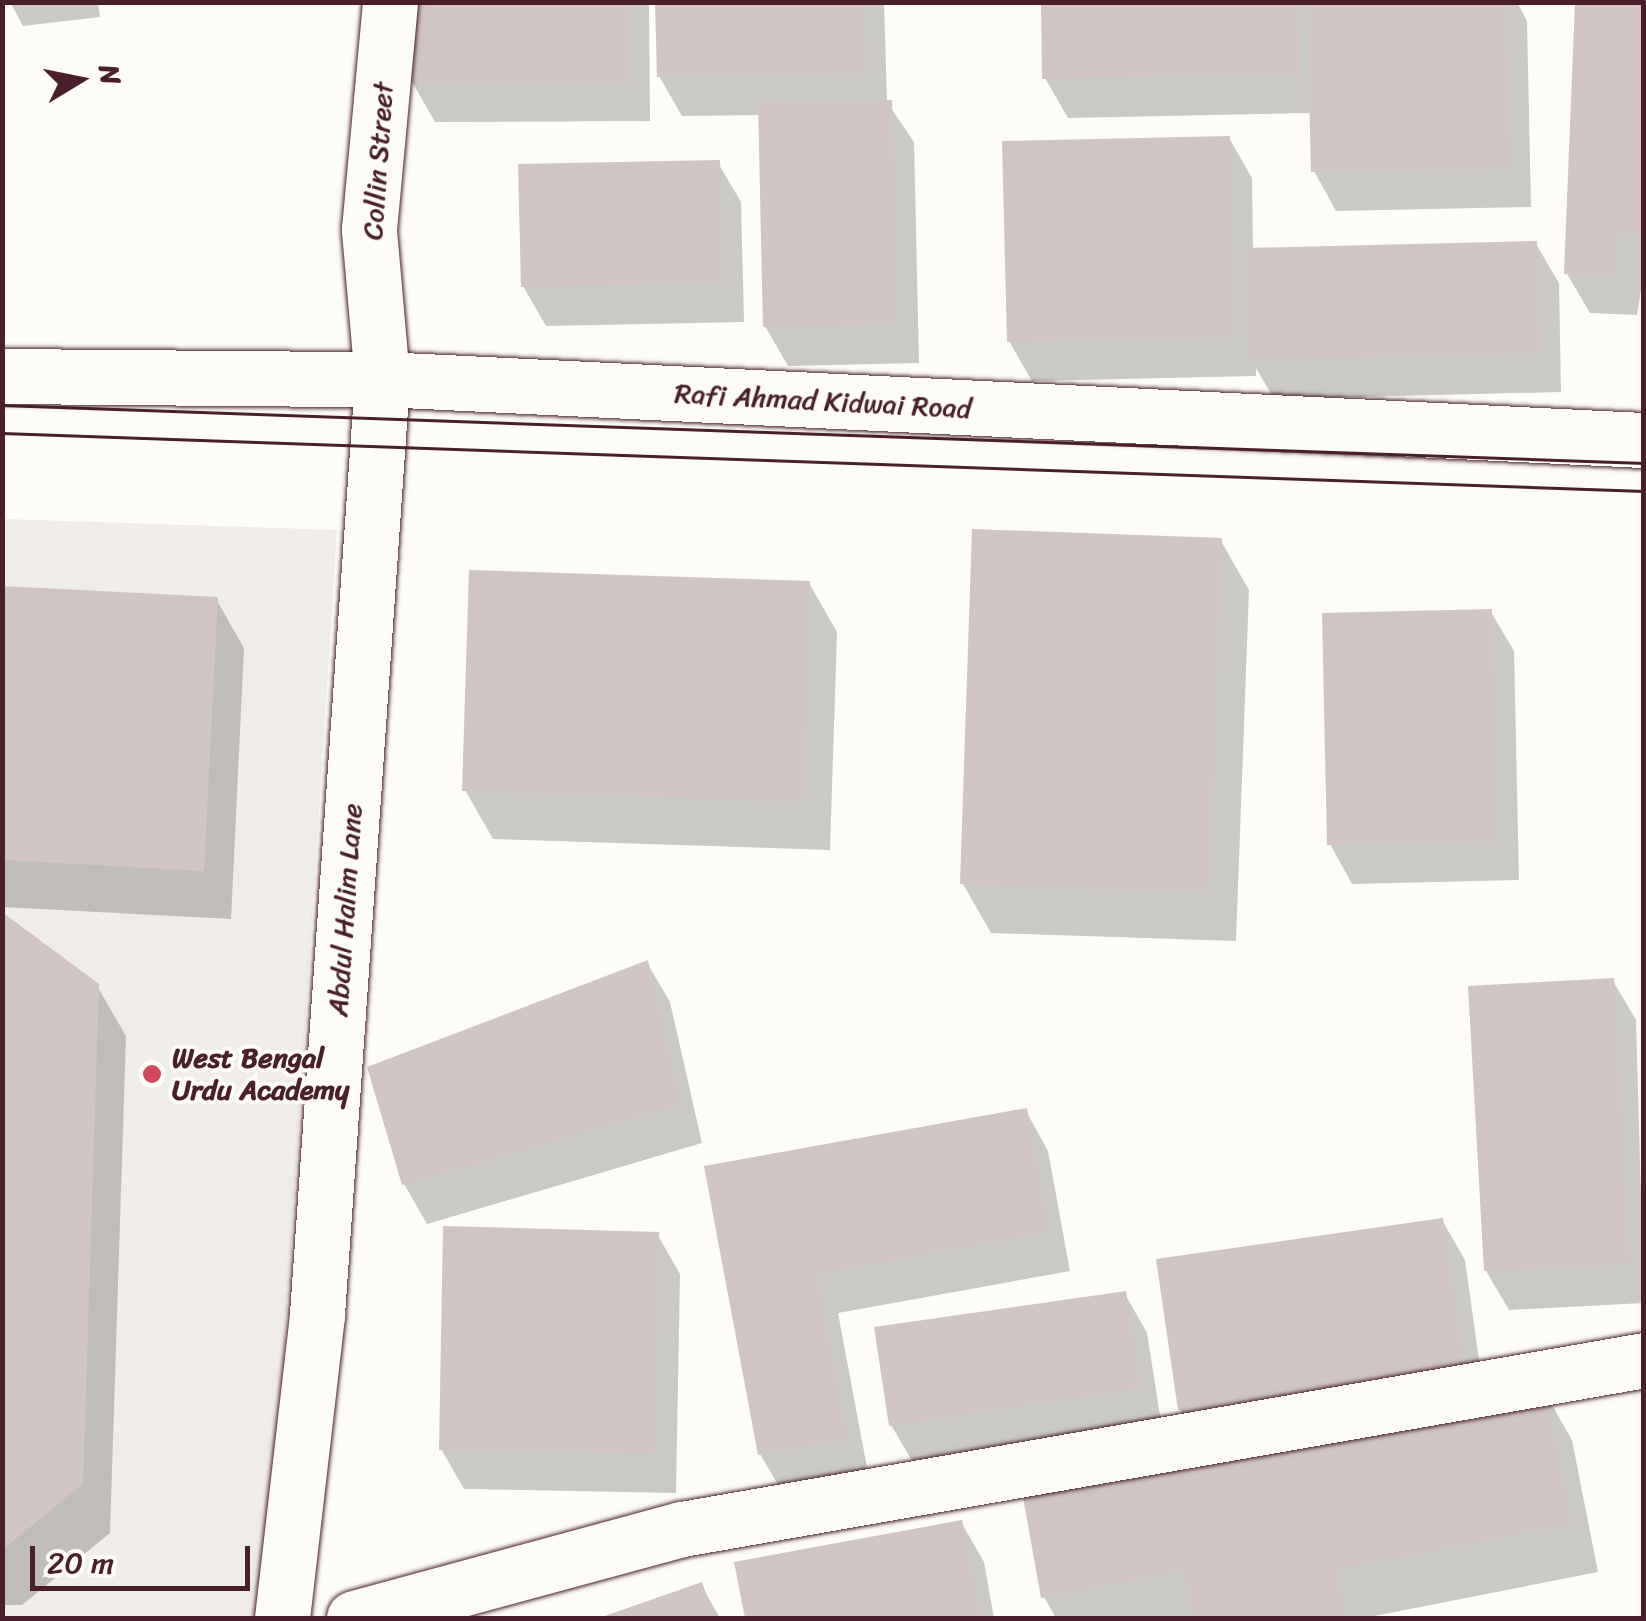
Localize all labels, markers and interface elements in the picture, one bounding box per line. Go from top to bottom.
north arrow [30,30,130,130]
text: N [84,61,136,89]
street label: Collin Street [356,80,400,242]
street label: Rafi Ahmad Kidwai Road [674,376,972,426]
street label: Abdul Halim Lane [321,802,369,1018]
place label: West Bengal Urdu Academy [172,1041,351,1107]
marker: West Bengal Urdu Academy [141,1063,163,1085]
scale bar [35,1526,255,1588]
text: 20 m [47,1536,114,1590]

